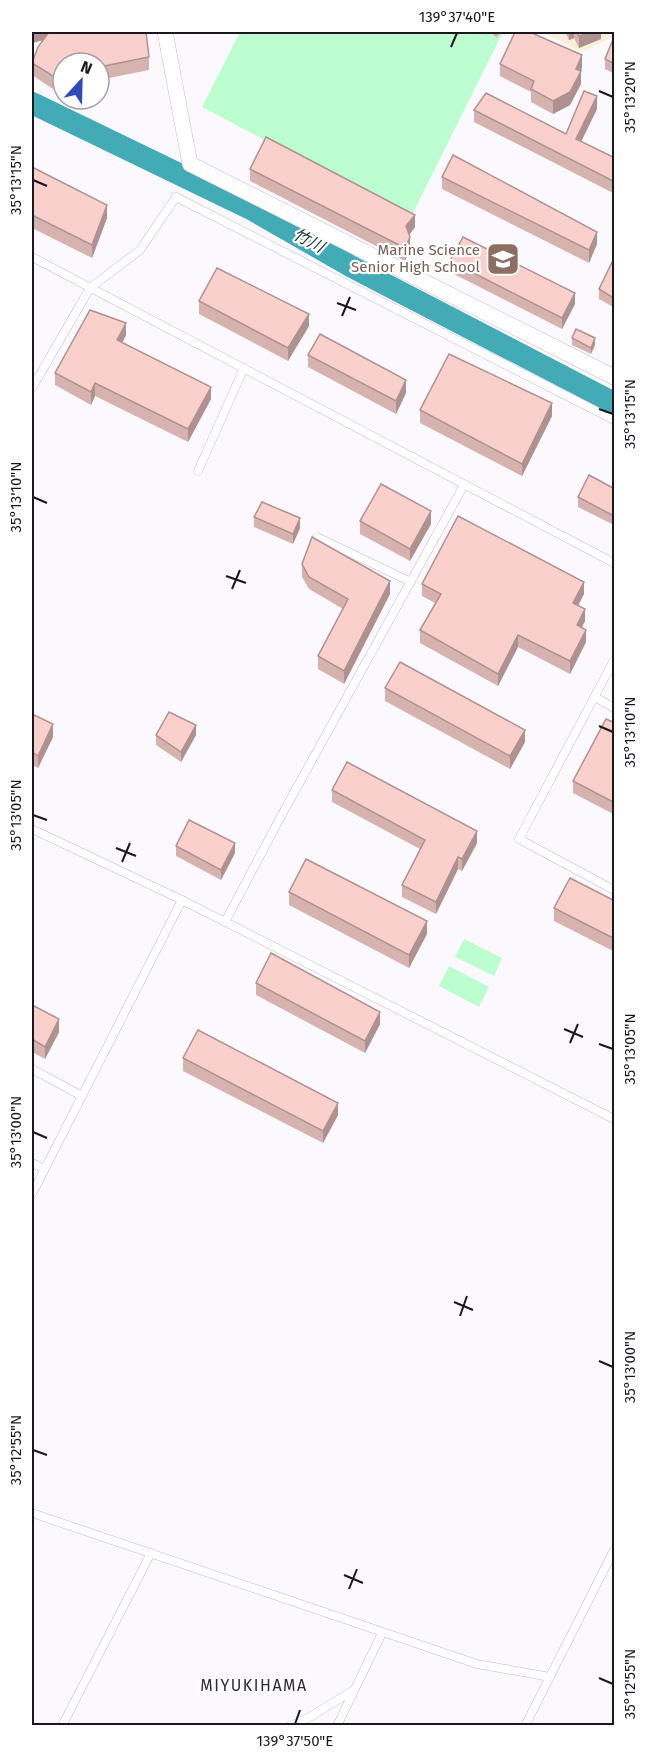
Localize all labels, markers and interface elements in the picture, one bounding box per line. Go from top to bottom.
text: 139°37'40"E [419,8,495,26]
north arrow [51,51,111,111]
text: N [78,57,95,78]
text: 35°13'20"N [621,61,639,133]
text: 35°13'15"N [7,145,25,215]
water label: 竹川 [290,225,329,257]
place label: Marine Science Senior High School [351,241,481,276]
school or university icon: Marine Science Senior High School [485,241,521,277]
text: 35°13'15"N [621,379,639,449]
text: 35°13'10"N [7,462,25,532]
text: 35°13'10"N [621,697,639,767]
text: 35°13'05"N [7,779,25,851]
text: 35°13'05"N [621,1013,639,1085]
text: 35°13'00"N [7,1096,25,1168]
text: 35°13'00"N [621,1331,639,1403]
text: 35°12'55"N [7,1415,25,1485]
text: 35°12'55"N [621,1649,639,1719]
district label: MIYUKIHAMA [200,1676,308,1695]
text: 139°37'50"E [257,1732,333,1750]

